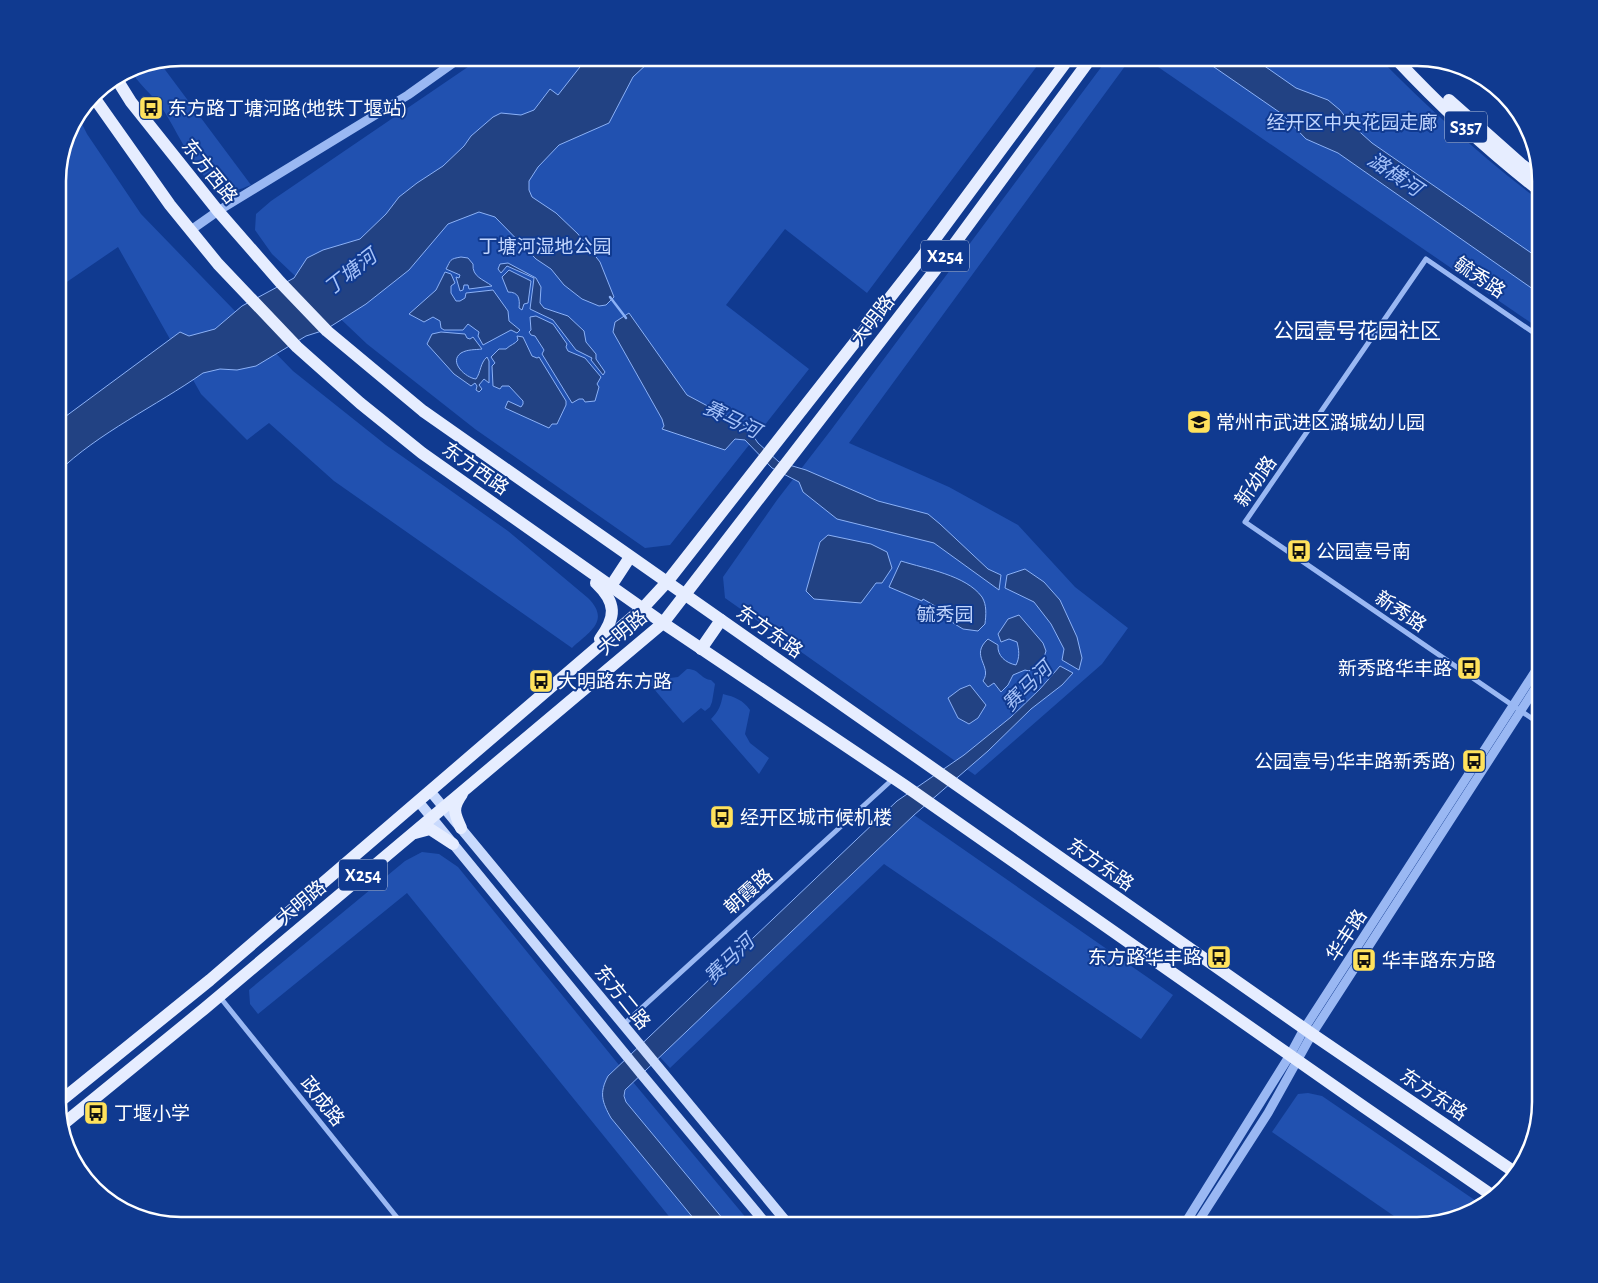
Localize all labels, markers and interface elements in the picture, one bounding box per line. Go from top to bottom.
bus stop icon: 东方路丁塘河路(地铁丁堰站) [138,95,164,121]
place label: 东方路丁塘河路(地铁丁堰站) [168,98,407,119]
road number: S357 [1445,111,1487,142]
park label: 经开区中央花园走廊 [1266,112,1438,133]
street label: 东方西路 [178,135,242,207]
water label: 潞横河 [1364,149,1429,202]
park label: 丁塘河湿地公园 [478,236,612,257]
road number: X254 [921,240,969,272]
water label: 丁塘河 [320,243,384,299]
street label: 毓秀路 [1450,253,1509,302]
street label: 大明路 [847,292,898,349]
district label: 公园壹号花园社区 [1273,320,1441,342]
water label: 赛马河 [700,397,767,444]
school or university icon: 常州市武进区潞城幼儿园 [1186,409,1212,435]
place label: 常州市武进区潞城幼儿园 [1216,412,1425,433]
street label: 东方西路 [439,438,513,499]
street label: 新幼路 [1230,452,1280,511]
bus stop icon: 公园壹号南 [1286,538,1312,564]
place label: 公园壹号南 [1316,541,1411,562]
street label: 新秀路 [1371,587,1430,636]
street label: 东方东路 [733,601,807,662]
park label: 毓秀园 [916,604,974,625]
street label: 大明路 [594,607,651,659]
water label: 赛马河 [999,655,1059,715]
bus stop icon: 新秀路华丰路 [1456,655,1482,681]
place label: 新秀路华丰路 [1338,658,1452,679]
bus stop icon: 大明路东方路 [528,668,554,694]
place label: 大明路东方路 [558,671,672,692]
bus stop icon: 公园壹号)华丰路新秀路) [1461,748,1487,774]
place label: 公园壹号)华丰路新秀路) [1254,751,1456,772]
bus stop icon: 经开区城市候机楼 [709,804,735,830]
place label: 经开区城市候机楼 [740,807,892,828]
street label: 东方东路 [1064,834,1138,895]
road number: X254 [339,860,387,890]
street label: 朝霞路 [720,864,777,918]
street label: 大明路 [273,877,330,929]
street label: 华丰路 [1323,906,1371,965]
water label: 赛马河 [700,928,761,988]
bus stop icon: 东方路华丰路 [1206,944,1232,970]
place label: 东方路华丰路 [1088,947,1202,968]
bus stop icon: 华丰路东方路 [1351,947,1377,973]
place label: 华丰路东方路 [1382,950,1496,971]
street label: 东方二路 [591,961,655,1033]
street label: 东方东路 [1396,1064,1471,1124]
street label: 政成路 [297,1073,349,1130]
bus stop icon: 丁堰小学 [83,1100,109,1126]
place label: 丁堰小学 [114,1103,190,1124]

